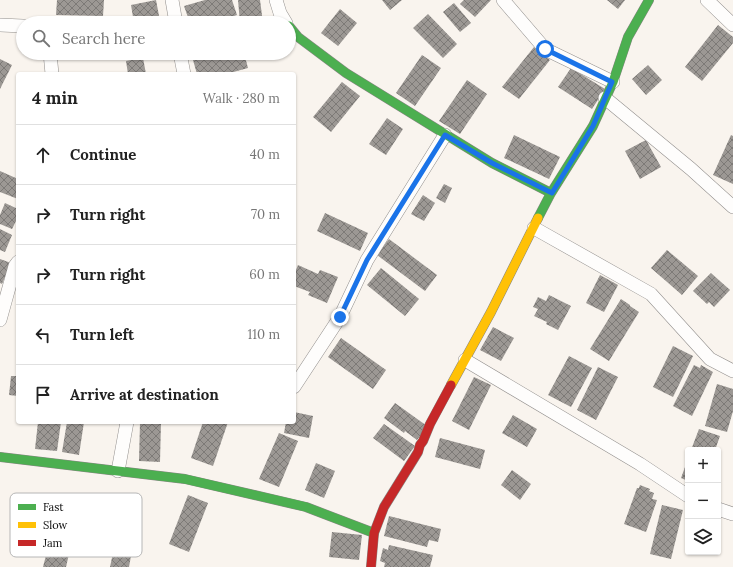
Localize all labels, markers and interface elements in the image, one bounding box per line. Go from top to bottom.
search box [16,16,296,60]
icon: search [30,27,52,49]
text: Search here [62,29,145,48]
route start [536,40,554,58]
text: 4 min [32,87,78,109]
text: Walk · 280 m [203,90,280,107]
icon: ahead [32,144,54,166]
text: Continue [70,145,136,164]
text: 40 m [250,146,280,163]
icon: right [32,204,54,226]
text: Turn right [70,205,146,224]
text: 70 m [251,206,280,223]
icon: right [32,264,54,286]
text: Turn right [70,265,146,284]
text: 60 m [249,266,280,283]
route end [331,308,349,326]
icon: left [32,324,54,346]
text: Turn left [70,325,134,344]
text: 110 m [247,326,280,343]
icon: arrive [32,384,54,406]
text: Arrive at destination [70,385,219,404]
map controls [685,447,721,555]
button: + [685,447,721,483]
button: − [685,483,721,519]
legend [10,493,142,557]
text: Fast [43,500,64,514]
text: Slow [43,518,68,532]
button: layers [685,519,721,555]
text: Jam [42,536,63,550]

